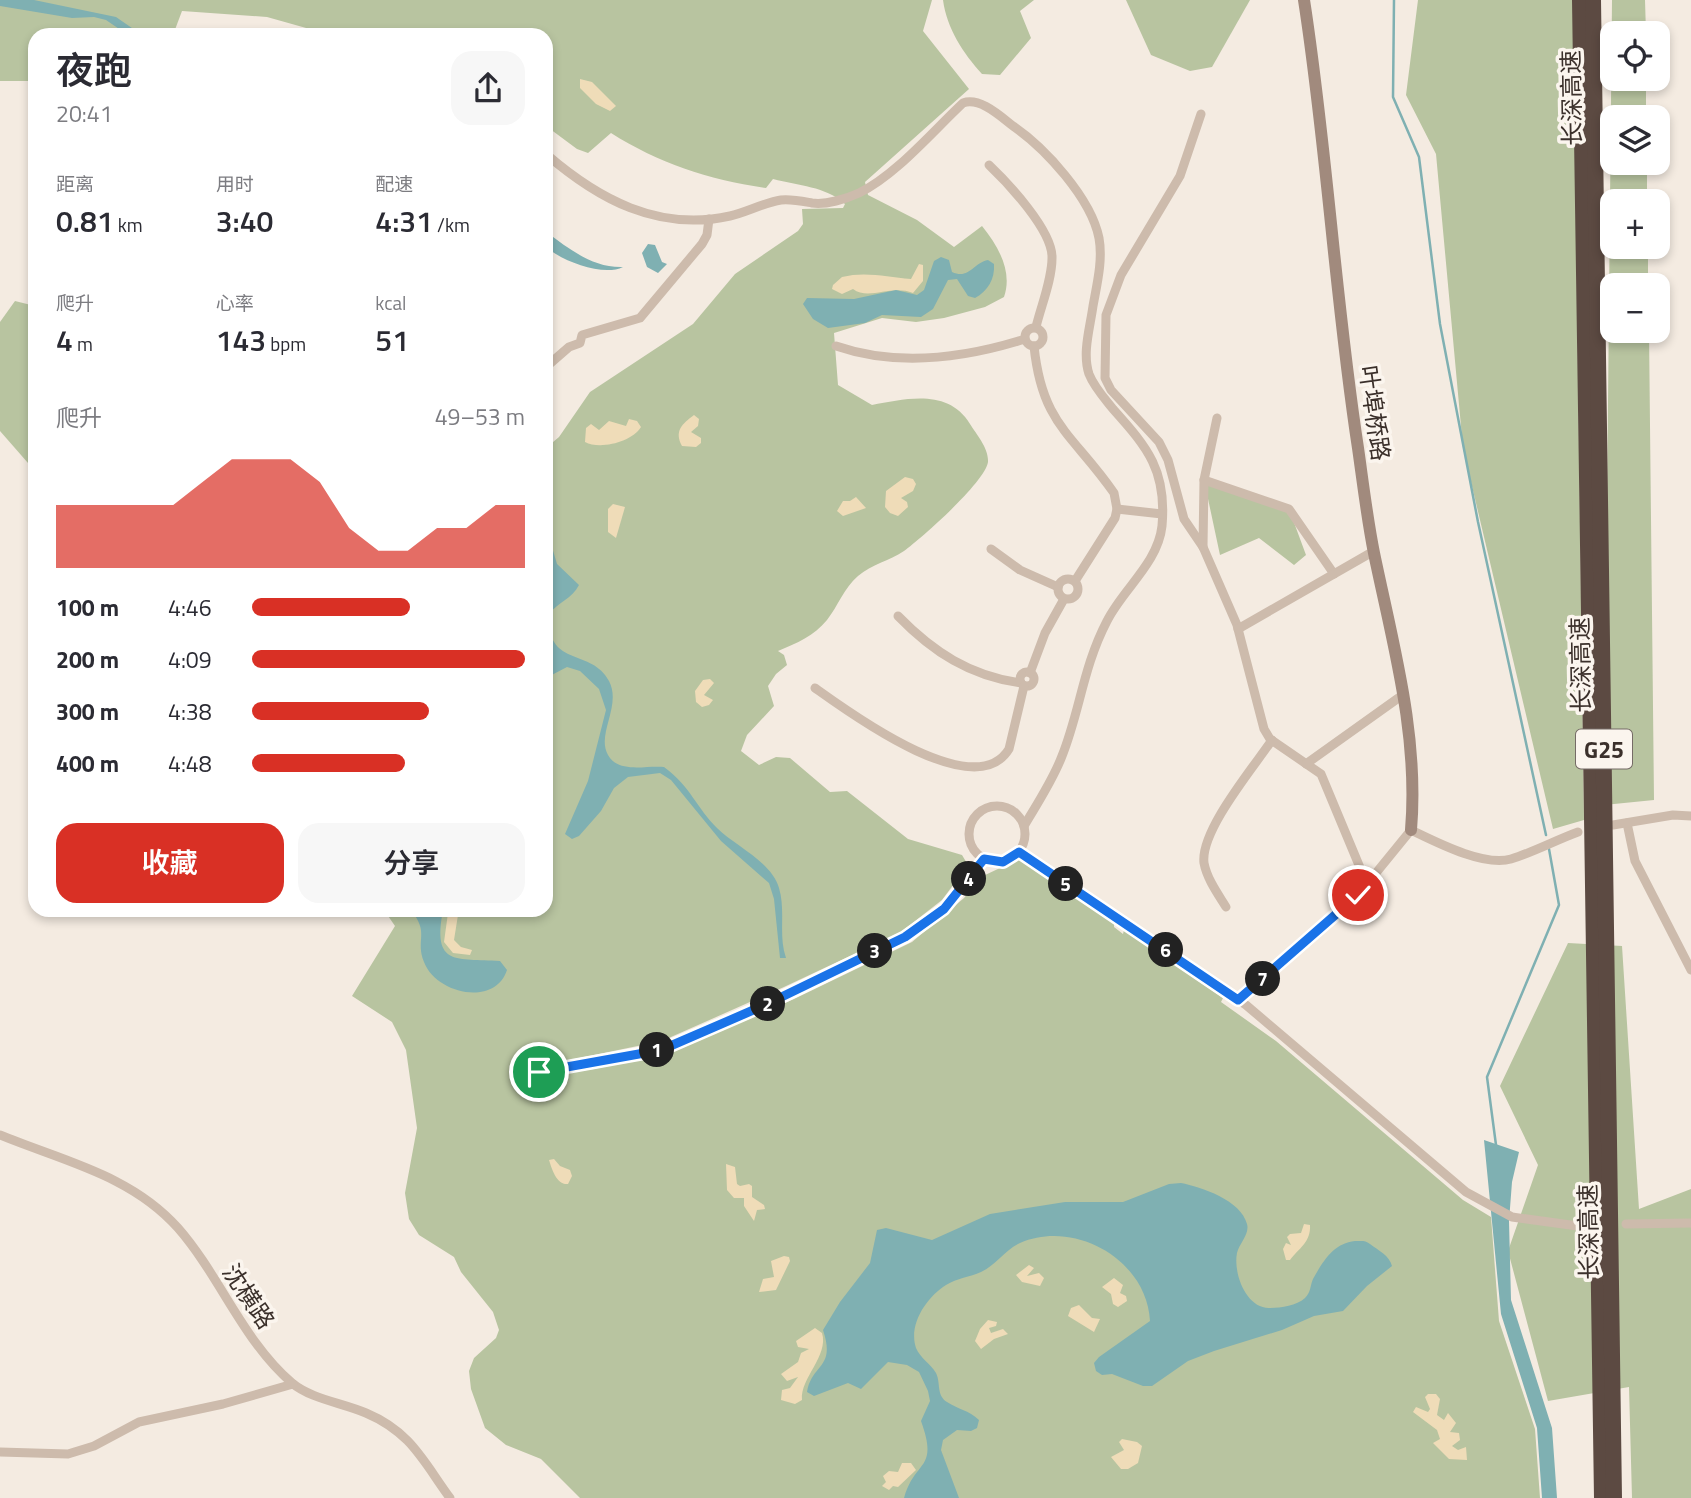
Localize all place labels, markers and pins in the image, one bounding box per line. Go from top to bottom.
pin: 4 [951,862,986,896]
pin [1328,865,1388,925]
pin: 5 [1048,866,1084,902]
pin: 6 [1148,932,1184,968]
pin: 3 [858,934,892,968]
pin: 7 [1246,962,1280,996]
pin: 2 [750,986,786,1021]
pin: 1 [640,1032,674,1068]
pin [509,1042,569,1102]

